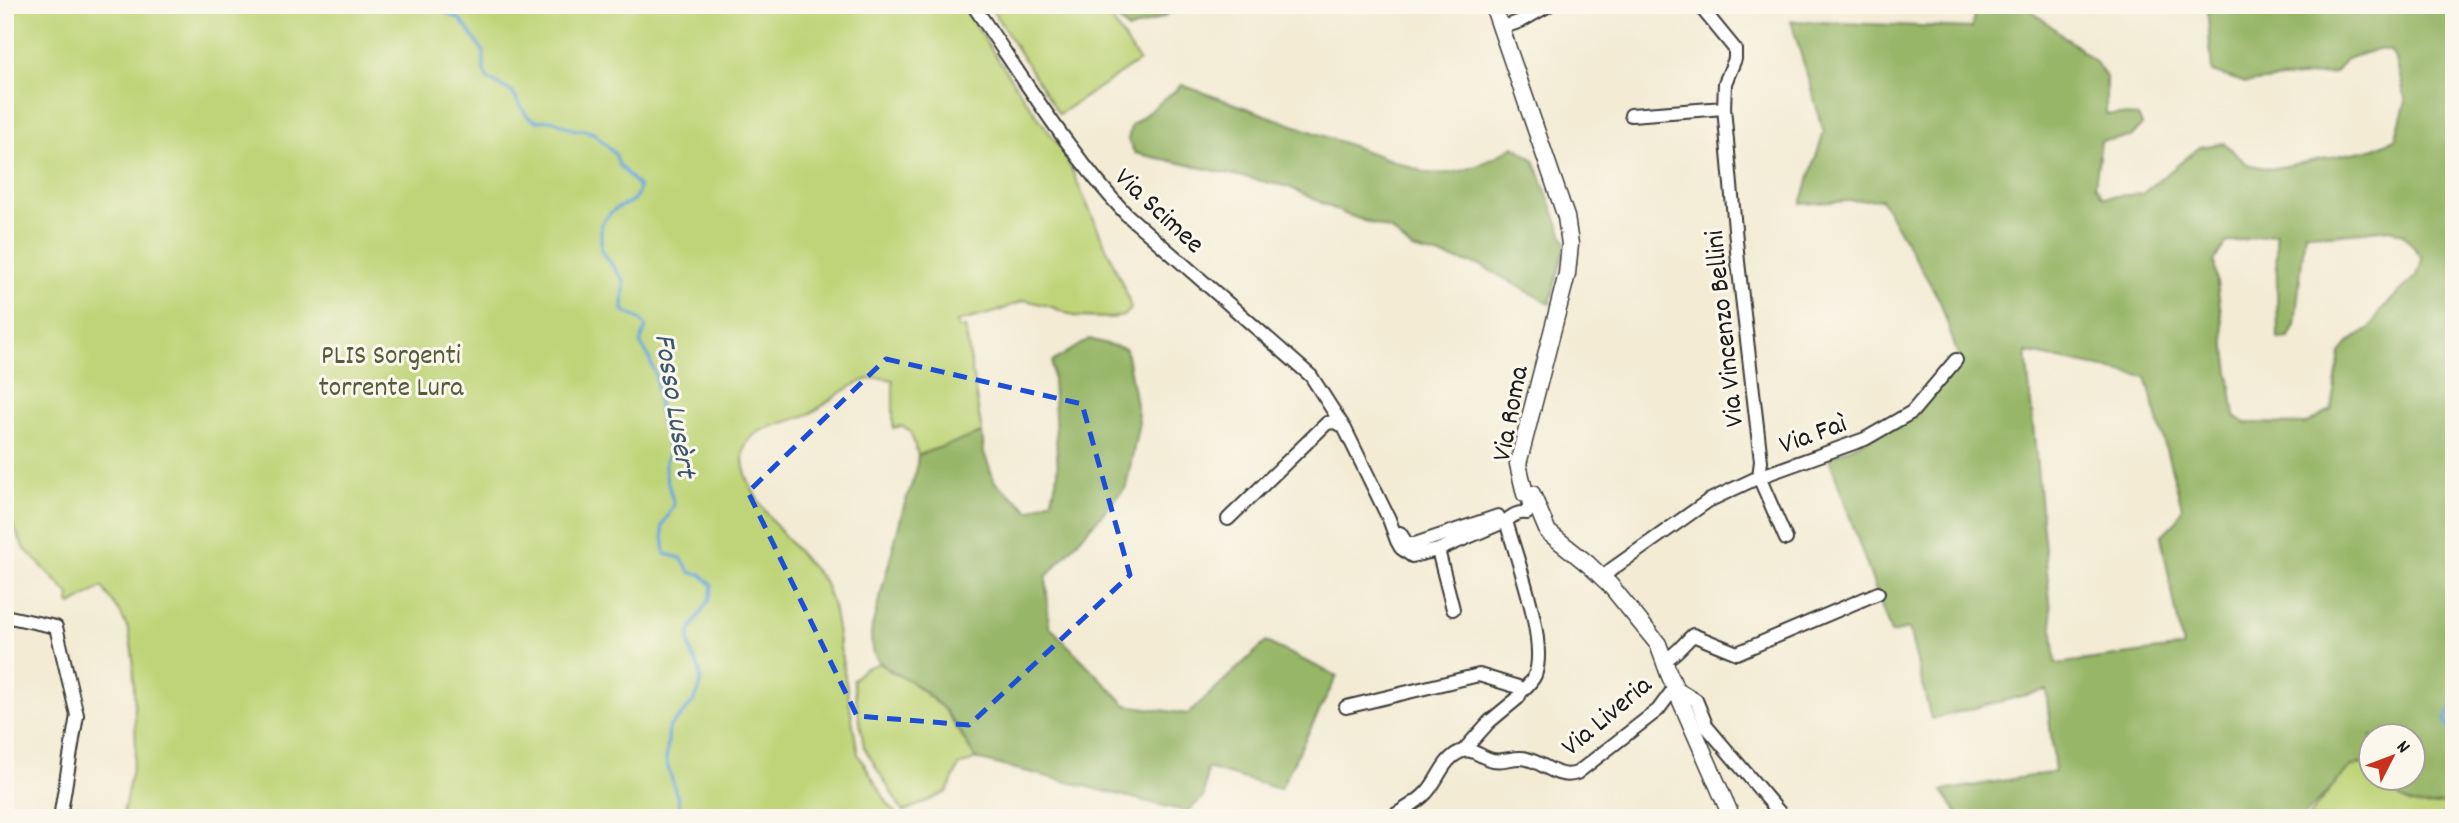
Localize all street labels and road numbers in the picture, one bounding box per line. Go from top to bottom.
street label: Via Scimee [1103,160,1212,265]
street label: Via Vincenzo Bellini [1697,228,1757,429]
street label: Via Roma [1484,362,1542,465]
street label: Via Faì [1774,406,1854,467]
street label: Via Liveria [1554,667,1663,768]

